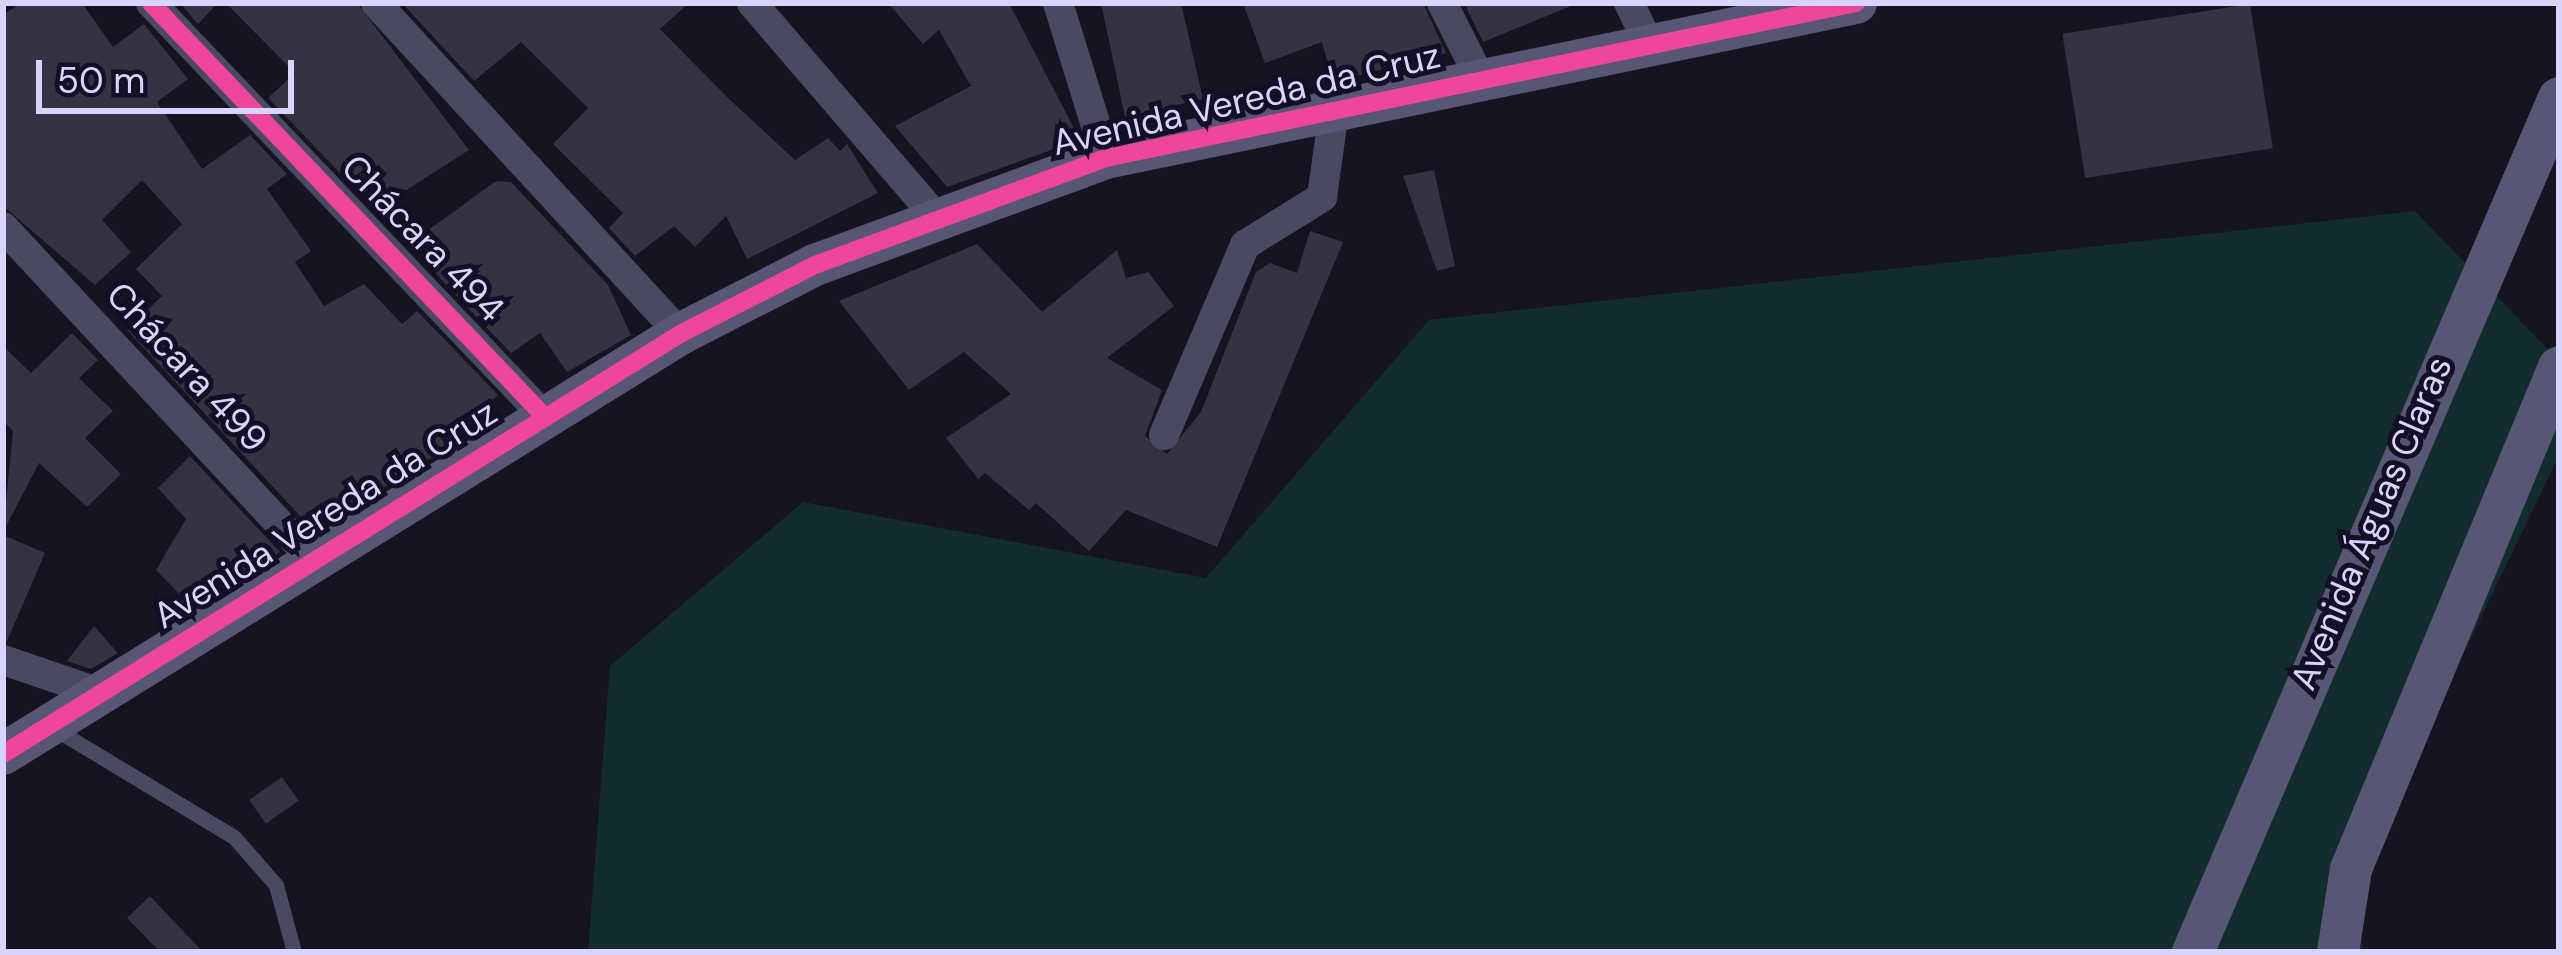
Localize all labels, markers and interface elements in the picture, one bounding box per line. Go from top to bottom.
street label: Avenida Vereda da Cruz [1048,33,1444,165]
scale bar [42,36,300,110]
text: 50 m [57,57,145,104]
street label: Chácara 494 [333,146,513,330]
street label: Chácara 499 [98,273,276,461]
street label: Avenida Águas Claras [2281,350,2461,696]
street label: Avenida Vereda da Cruz [145,391,505,637]

